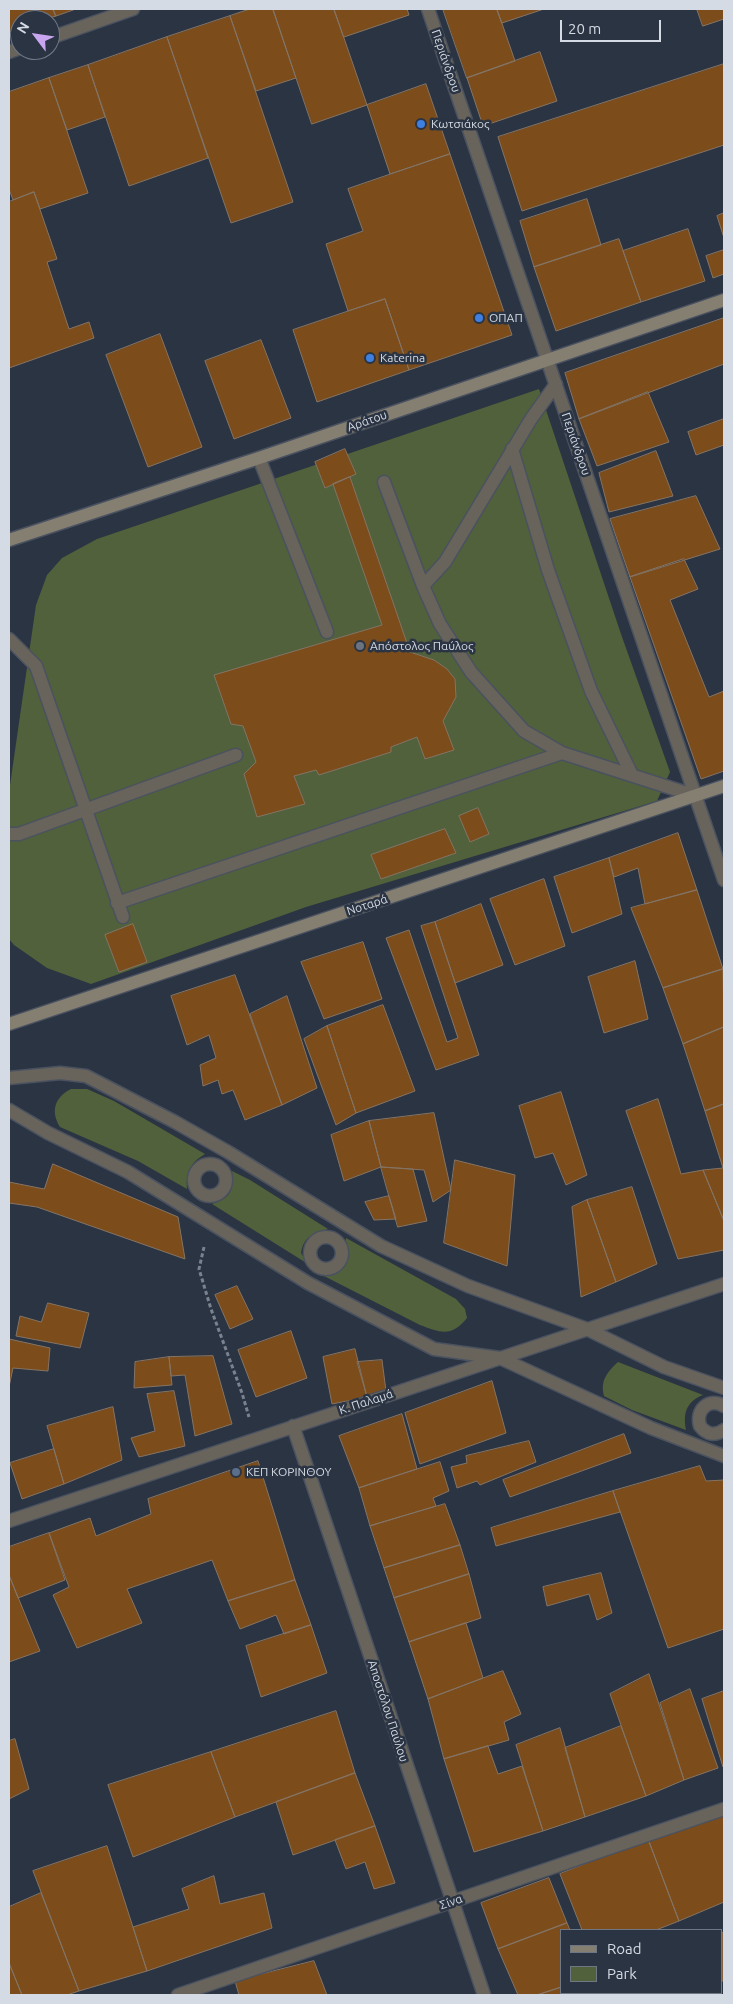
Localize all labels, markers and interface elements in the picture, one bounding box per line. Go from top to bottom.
north arrow [10,10,60,60]
scale bar [563,10,664,42]
text: N [13,19,33,36]
text: 20 m [568,20,601,37]
street label: Περιάνδρου [429,28,463,94]
place label: Κωτσιάκος [431,117,490,131]
marker: Κωτσιάκος [415,118,427,130]
place label: ΟΠΑΠ [489,311,523,325]
marker: ΟΠΑΠ [473,312,485,324]
place label: Katerina [380,351,425,365]
marker: Katerina [364,352,376,364]
street label: Αράτου [345,407,389,435]
street label: Περιάνδρου [559,411,593,477]
place label: Απόστολος Παύλος [370,639,473,653]
marker: Απόστολος Παύλος [354,640,366,652]
street label: Νοταρά [345,892,389,918]
street label: Κ. Παλαμά [337,1386,395,1418]
place label: ΚΕΠ ΚΟΡΙΝΘΟΥ [246,1465,331,1479]
marker: ΚΕΠ ΚΟΡΙΝΘΟΥ [230,1466,242,1478]
street label: Αποστόλου Παύλου [365,1658,411,1764]
street label: Σίνα [438,1891,464,1913]
legend [560,1929,723,1994]
text: Road [607,1940,642,1957]
text: Park [607,1965,637,1982]

